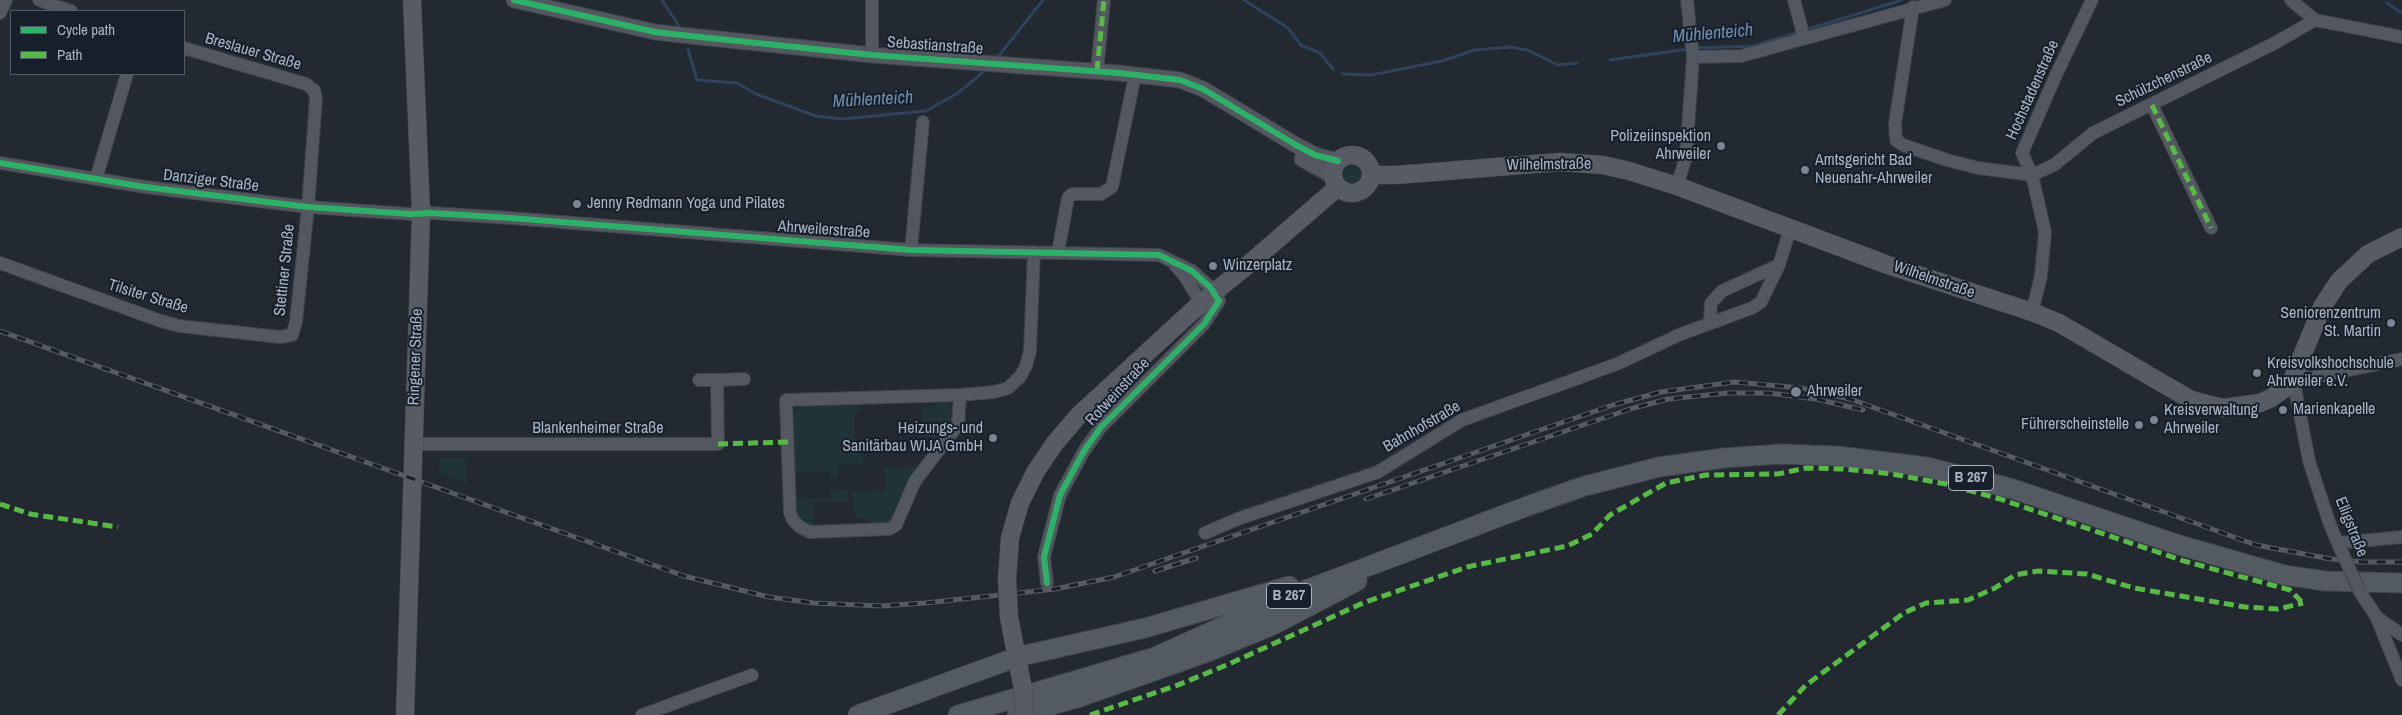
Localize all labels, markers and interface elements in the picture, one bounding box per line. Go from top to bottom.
legend [10,10,185,75]
text: Cycle path [57,19,115,40]
water label: Mühlenteich [1672,20,1754,48]
street label: Breslauer Straße [203,29,303,75]
street label: Sebastianstraße [886,33,984,59]
street label: Hochstadenstraße [2002,37,2064,143]
text: Path [57,44,82,65]
street label: Schülzchenstraße [2113,48,2215,112]
water label: Mühlenteich [832,87,914,113]
place label: Polizeiinspektion Ahrweiler [1610,127,1711,165]
marker: Polizeiinspektion Ahrweiler [1715,140,1727,152]
place label: Amtsgericht Bad Neuenahr-Ahrweiler [1815,151,1932,189]
street label: Wilhelmstraße [1507,155,1591,175]
marker: Amtsgericht Bad Neuenahr-Ahrweiler [1799,164,1811,176]
street label: Danziger Straße [162,166,260,196]
place label: Jenny Redmann Yoga und Pilates [587,194,785,214]
marker: Jenny Redmann Yoga und Pilates [571,198,583,210]
street label: Ahrweilerstraße [777,217,871,243]
street label: Stettiner Straße [271,223,299,317]
place label: Winzerplatz [1223,256,1292,276]
street label: Wilhelmstraße [1891,257,1977,303]
marker: Winzerplatz [1207,260,1219,272]
street label: Tilsiter Straße [106,276,190,318]
place label: Seniorenzentrum St. Martin [2280,304,2381,342]
street label: Ringener Straße [405,308,427,406]
marker: Seniorenzentrum St. Martin [2385,317,2397,329]
street label: Rotweinstraße [1082,354,1154,430]
place label: Kreisvolkshochschule Ahrweiler e.V. [2267,354,2394,392]
marker: Kreisvolkshochschule Ahrweiler e.V. [2251,367,2263,379]
place label: Ahrweiler [1807,382,1862,402]
marker: Ahrweiler [1789,385,1803,399]
street label: Bahnhofstraße [1380,397,1464,457]
place label: Marienkapelle [2293,400,2375,420]
place label: Kreisverwaltung Ahrweiler [2164,401,2258,439]
marker: Marienkapelle [2277,404,2289,416]
marker: Kreisverwaltung Ahrweiler [2148,414,2160,426]
place label: Führerscheinstelle [2021,415,2129,435]
street label: Blankenheimer Straße [532,419,664,439]
place label: Heizungs- und Sanitärbau WIJA GmbH [842,419,983,457]
marker: Führerscheinstelle [2133,419,2145,431]
marker: Heizungs- und Sanitärbau WIJA GmbH [987,432,999,444]
road number: B 267 [1948,466,1994,490]
street label: Elligstraße [2330,494,2372,560]
road number: B 267 [1266,584,1312,608]

